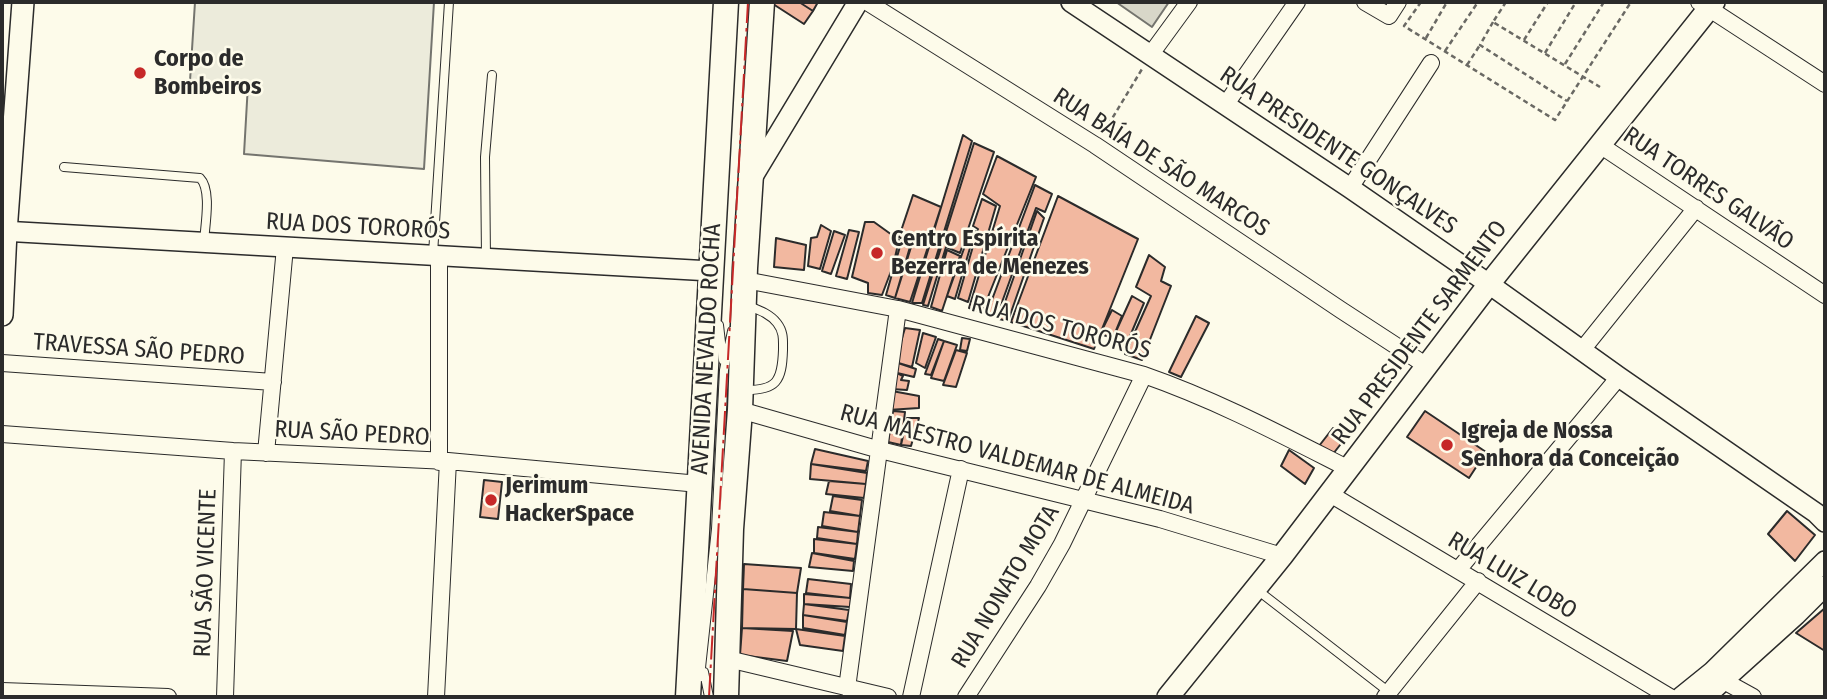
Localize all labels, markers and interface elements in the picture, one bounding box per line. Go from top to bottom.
place label: Corpo de Bombeiros [154,45,261,101]
street label: RUA PRESIDENTE GONÇALVES [1214,61,1462,241]
marker: Corpo de Bombeiros [132,65,148,81]
street label: RUA BAÍA DE SÃO MARCOS [1047,82,1275,244]
street label: RUA TORRES GALVÃO [1617,121,1799,257]
street label: RUA DOS TORORÓS [265,208,451,246]
street label: RUA PRESIDENTE SARMENTO [1326,215,1514,451]
street label: AVENIDA NEVALDO ROCHA [686,223,728,475]
place label: Centro Espírita Bezerra de Menezes [891,225,1089,281]
marker: Centro Espírita Bezerra de Menezes [869,245,885,261]
street label: RUA DOS TORORÓS [968,290,1154,366]
street label: TRAVESSA SÃO PEDRO [32,328,246,372]
street label: RUA MAESTRO VALDEMAR DE ALMEIDA [837,399,1197,521]
street label: RUA SÃO PEDRO [274,416,430,452]
place label: Igreja de Nossa Senhora da Conceição [1461,417,1679,473]
marker: Igreja de Nossa Senhora da Conceição [1439,437,1455,453]
place label: Jerimum HackerSpace [505,472,634,528]
street label: RUA SÃO VICENTE [189,488,223,658]
marker: Jerimum HackerSpace [483,492,499,508]
street label: RUA NONATO MOTA [946,500,1066,674]
street label: RUA LUIZ LOBO [1442,526,1582,626]

